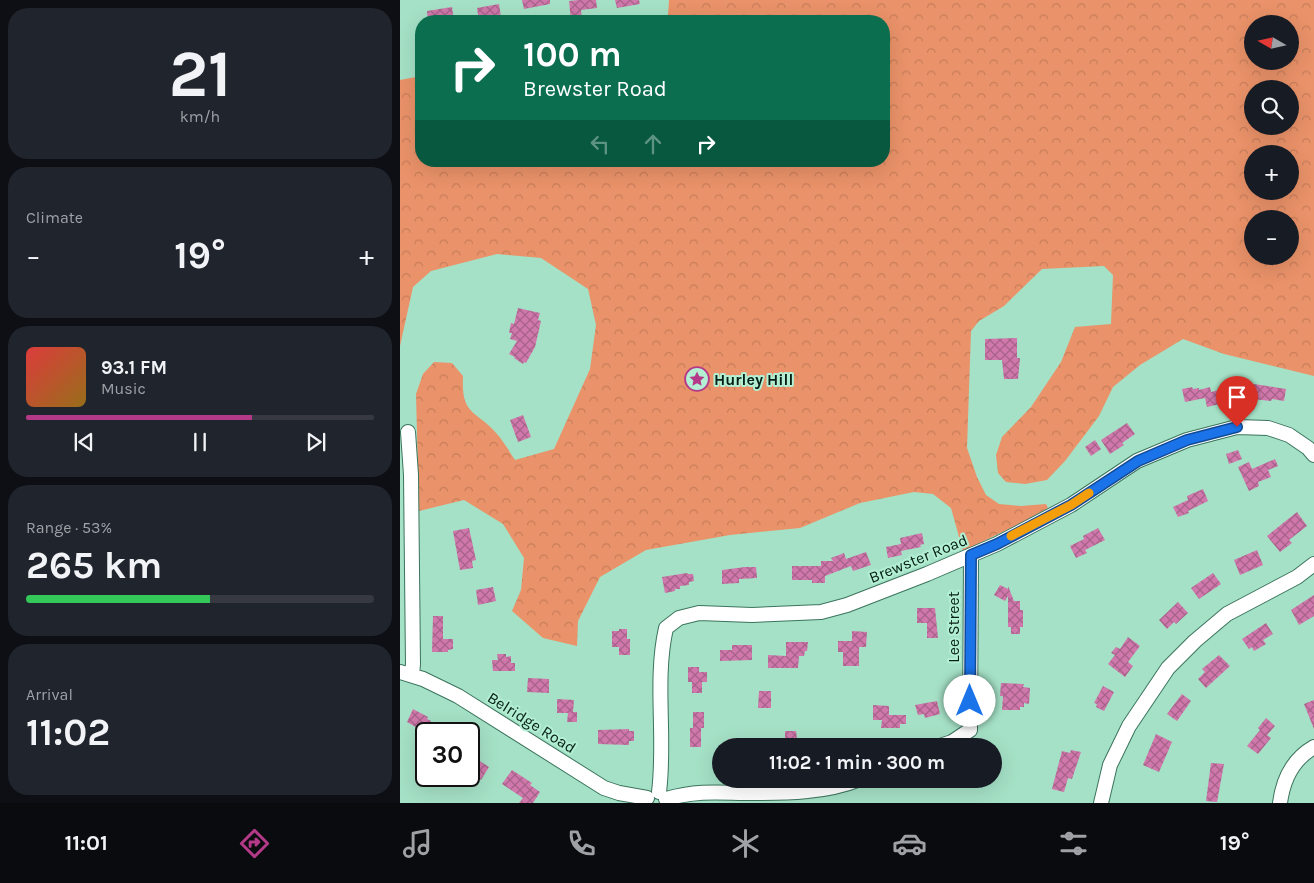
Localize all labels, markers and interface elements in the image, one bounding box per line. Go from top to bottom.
north arrow [1244,15,1299,70]
map controls [1244,15,1299,265]
text: 100 m [523,34,622,75]
icon: right [440,35,505,100]
text: 21 [169,36,231,112]
text: Brewster Road [523,76,667,102]
button: search [1244,80,1299,135]
text: km/h [180,107,220,126]
icon: left [586,130,614,158]
icon: ahead [639,130,667,158]
icon: right [692,130,720,158]
button: + [1244,145,1299,200]
text: Climate [26,208,83,227]
button: − [1244,210,1299,265]
text: 19° [174,233,226,278]
text: − [26,239,41,272]
text: + [359,239,374,272]
text: 93.1 FM [101,357,167,379]
place icon: Hurley Hill [684,366,710,392]
place label: Hurley Hill [714,370,793,389]
pin [1216,376,1258,427]
text: Music [101,379,146,398]
icon: arrive [1223,383,1251,411]
icon: previous [70,428,98,456]
icon: pause [186,428,214,456]
icon: next [302,428,330,456]
text: Range · 53% [26,518,112,537]
street label: Brewster Road [866,530,970,587]
text: 265 km [26,543,162,588]
street label: Lee Street [944,591,963,663]
position arrow [943,674,995,726]
text: Arrival [26,685,73,704]
street label: Belridge Road [484,688,579,757]
text: 11:02 [26,710,110,755]
speed limit sign: 30 [415,722,480,787]
text: 11:02 · 1 min · 300 m [769,752,945,774]
icon: directions [237,826,272,861]
icon: music [400,826,435,861]
icon: phone [564,826,599,861]
icon: climate [728,826,763,861]
icon: car [892,826,927,861]
icon: filters [1056,826,1091,861]
text: 11:01 [64,830,108,856]
text: 19° [1220,830,1250,856]

